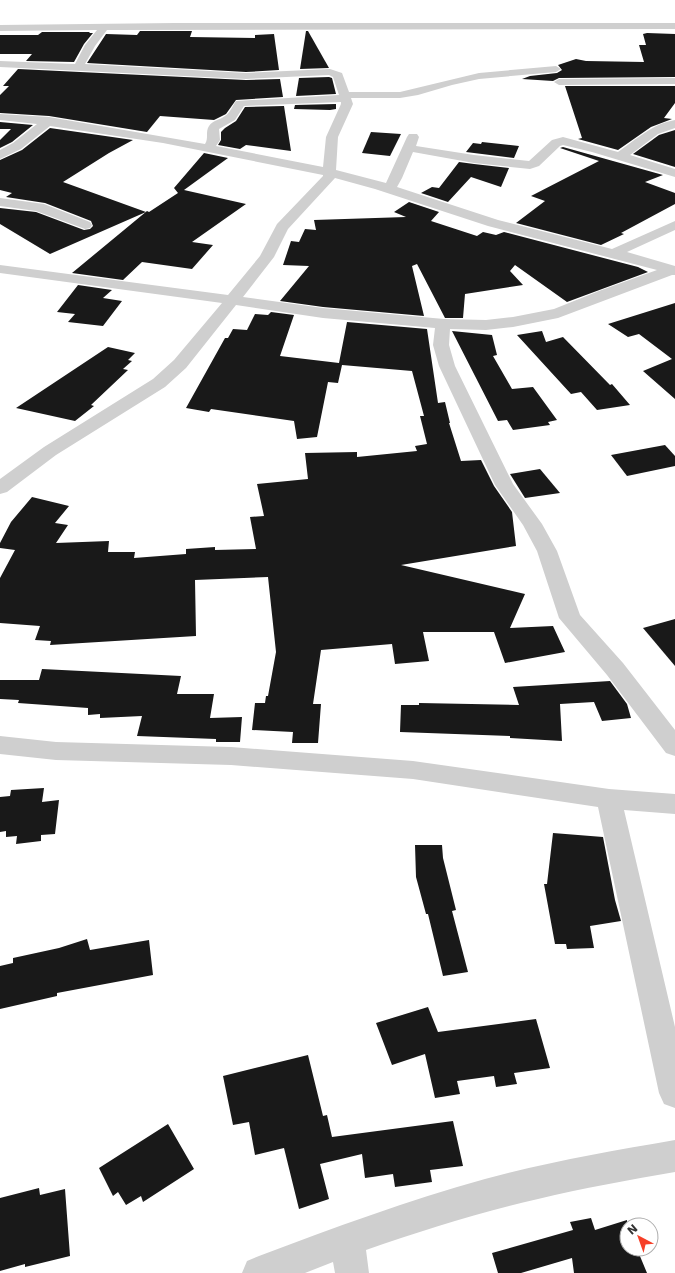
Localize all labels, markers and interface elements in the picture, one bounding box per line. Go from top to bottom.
north arrow [619,1217,659,1257]
text: N [625,1222,641,1238]

